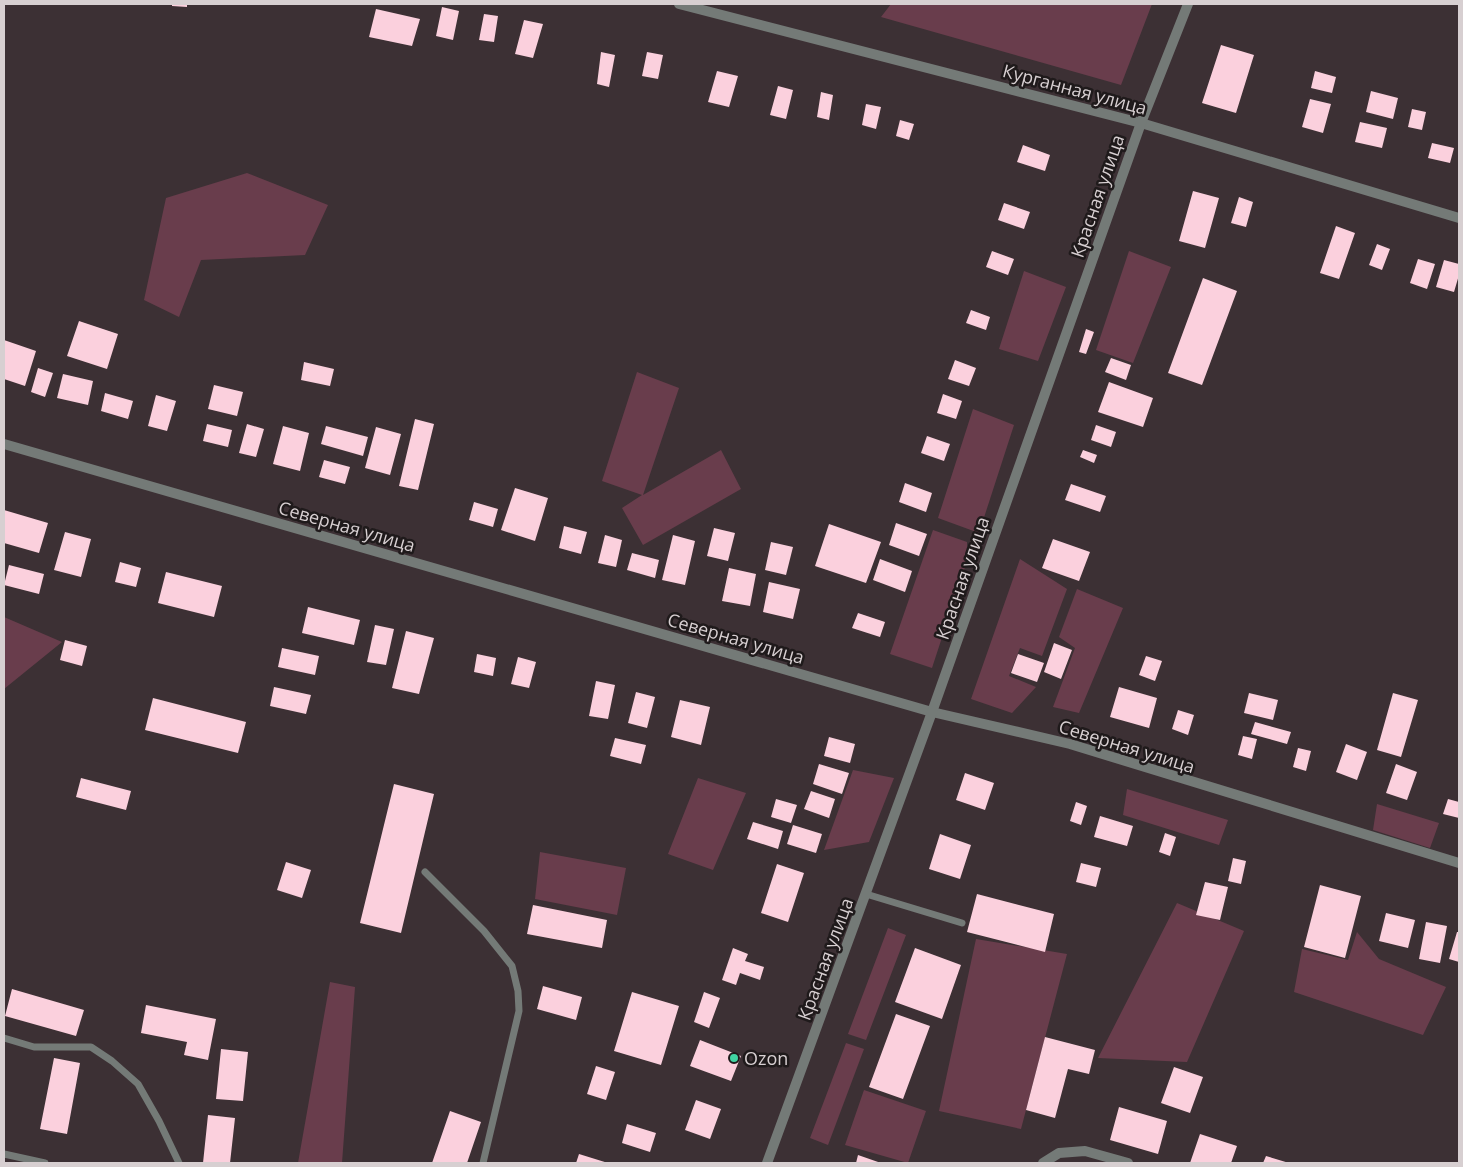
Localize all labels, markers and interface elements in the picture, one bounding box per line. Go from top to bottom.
street label: Курганная улица [1000,58,1150,120]
street label: Красная улица [1065,131,1129,261]
street label: Северная улица [276,495,418,557]
street label: Красная улица [930,513,994,643]
street label: Северная улица [665,607,807,669]
street label: Северная улица [1056,714,1198,778]
street label: Красная улица [792,894,858,1024]
place label: Ozon [744,1046,788,1070]
marker: Ozon [728,1052,740,1064]

